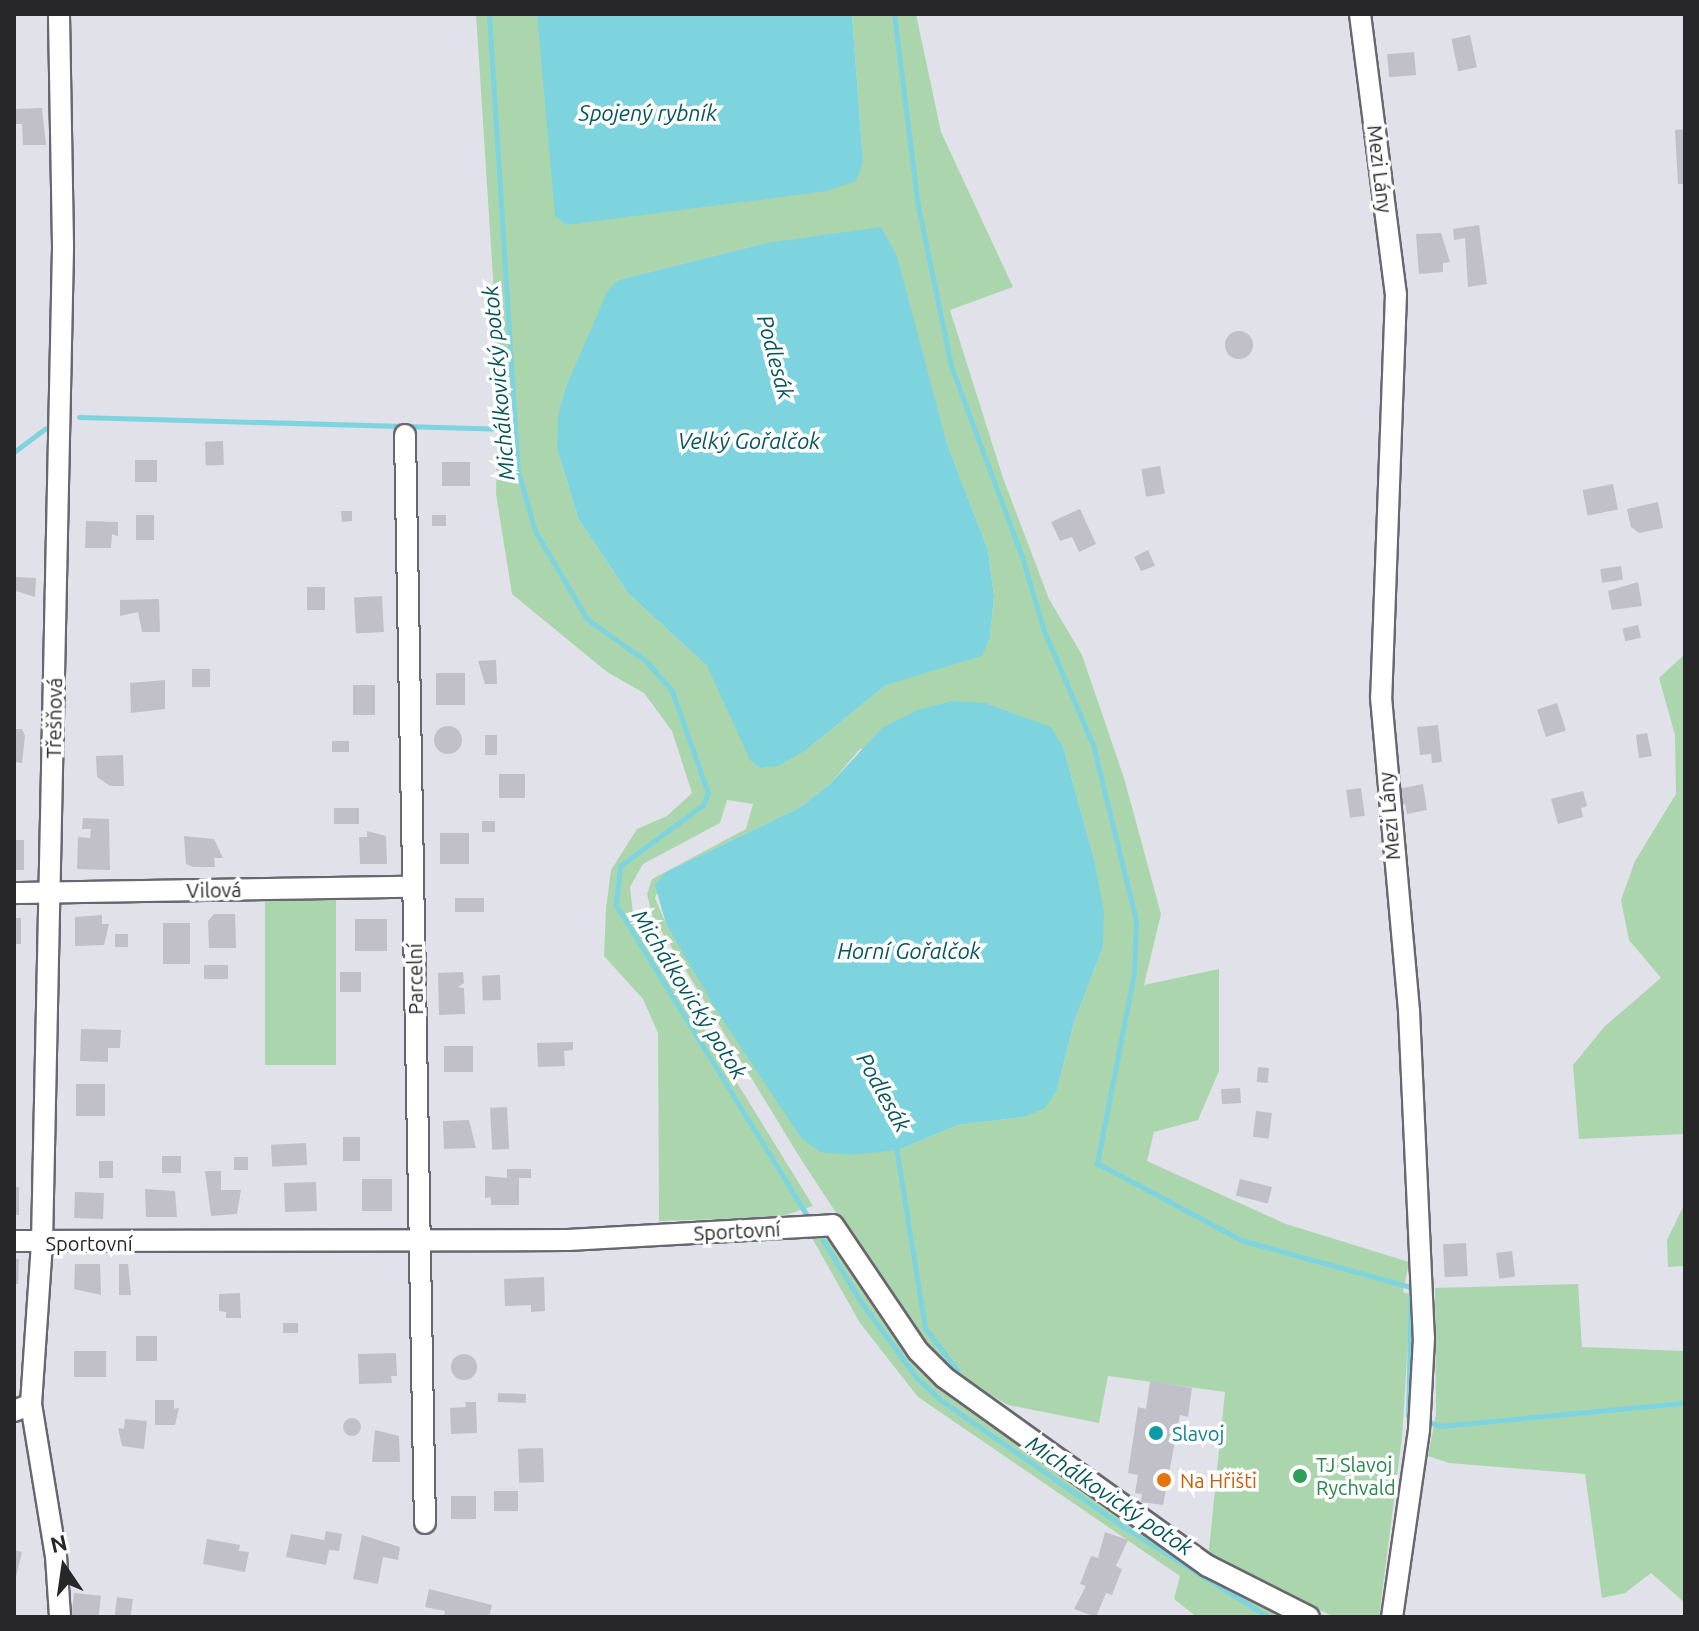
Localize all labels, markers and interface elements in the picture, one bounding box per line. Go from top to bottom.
water label: Spojený rybník [579,100,717,126]
street label: Mezi Lány [1363,124,1397,214]
water label: Michálkovický potok [476,284,520,482]
water label: Podlesák [752,312,800,402]
water label: Velký Gořalčok [678,428,820,454]
street label: Třešňová [41,677,67,759]
street label: Mezi Lány [1373,771,1405,861]
street label: Vilová [186,878,242,902]
water label: Michálkovický potok [627,904,753,1084]
water label: Horní Gořalčok [837,938,981,964]
street label: Parcelní [402,943,428,1015]
water label: Podlesák [851,1048,917,1136]
street label: Sportovní [693,1217,781,1245]
street label: Sportovní [46,1231,132,1255]
place label: Slavoj [1172,1421,1224,1445]
marker: Slavoj [1147,1424,1165,1442]
water label: Michálkovický potok [1022,1429,1198,1561]
place label: TJ Slavoj Rychvald [1316,1452,1396,1499]
marker: TJ Slavoj Rychvald [1291,1467,1309,1485]
place label: Na Hřišti [1180,1468,1257,1492]
marker: Na Hřišti [1155,1471,1173,1489]
north arrow [24,1527,104,1607]
text: N [48,1529,69,1557]

